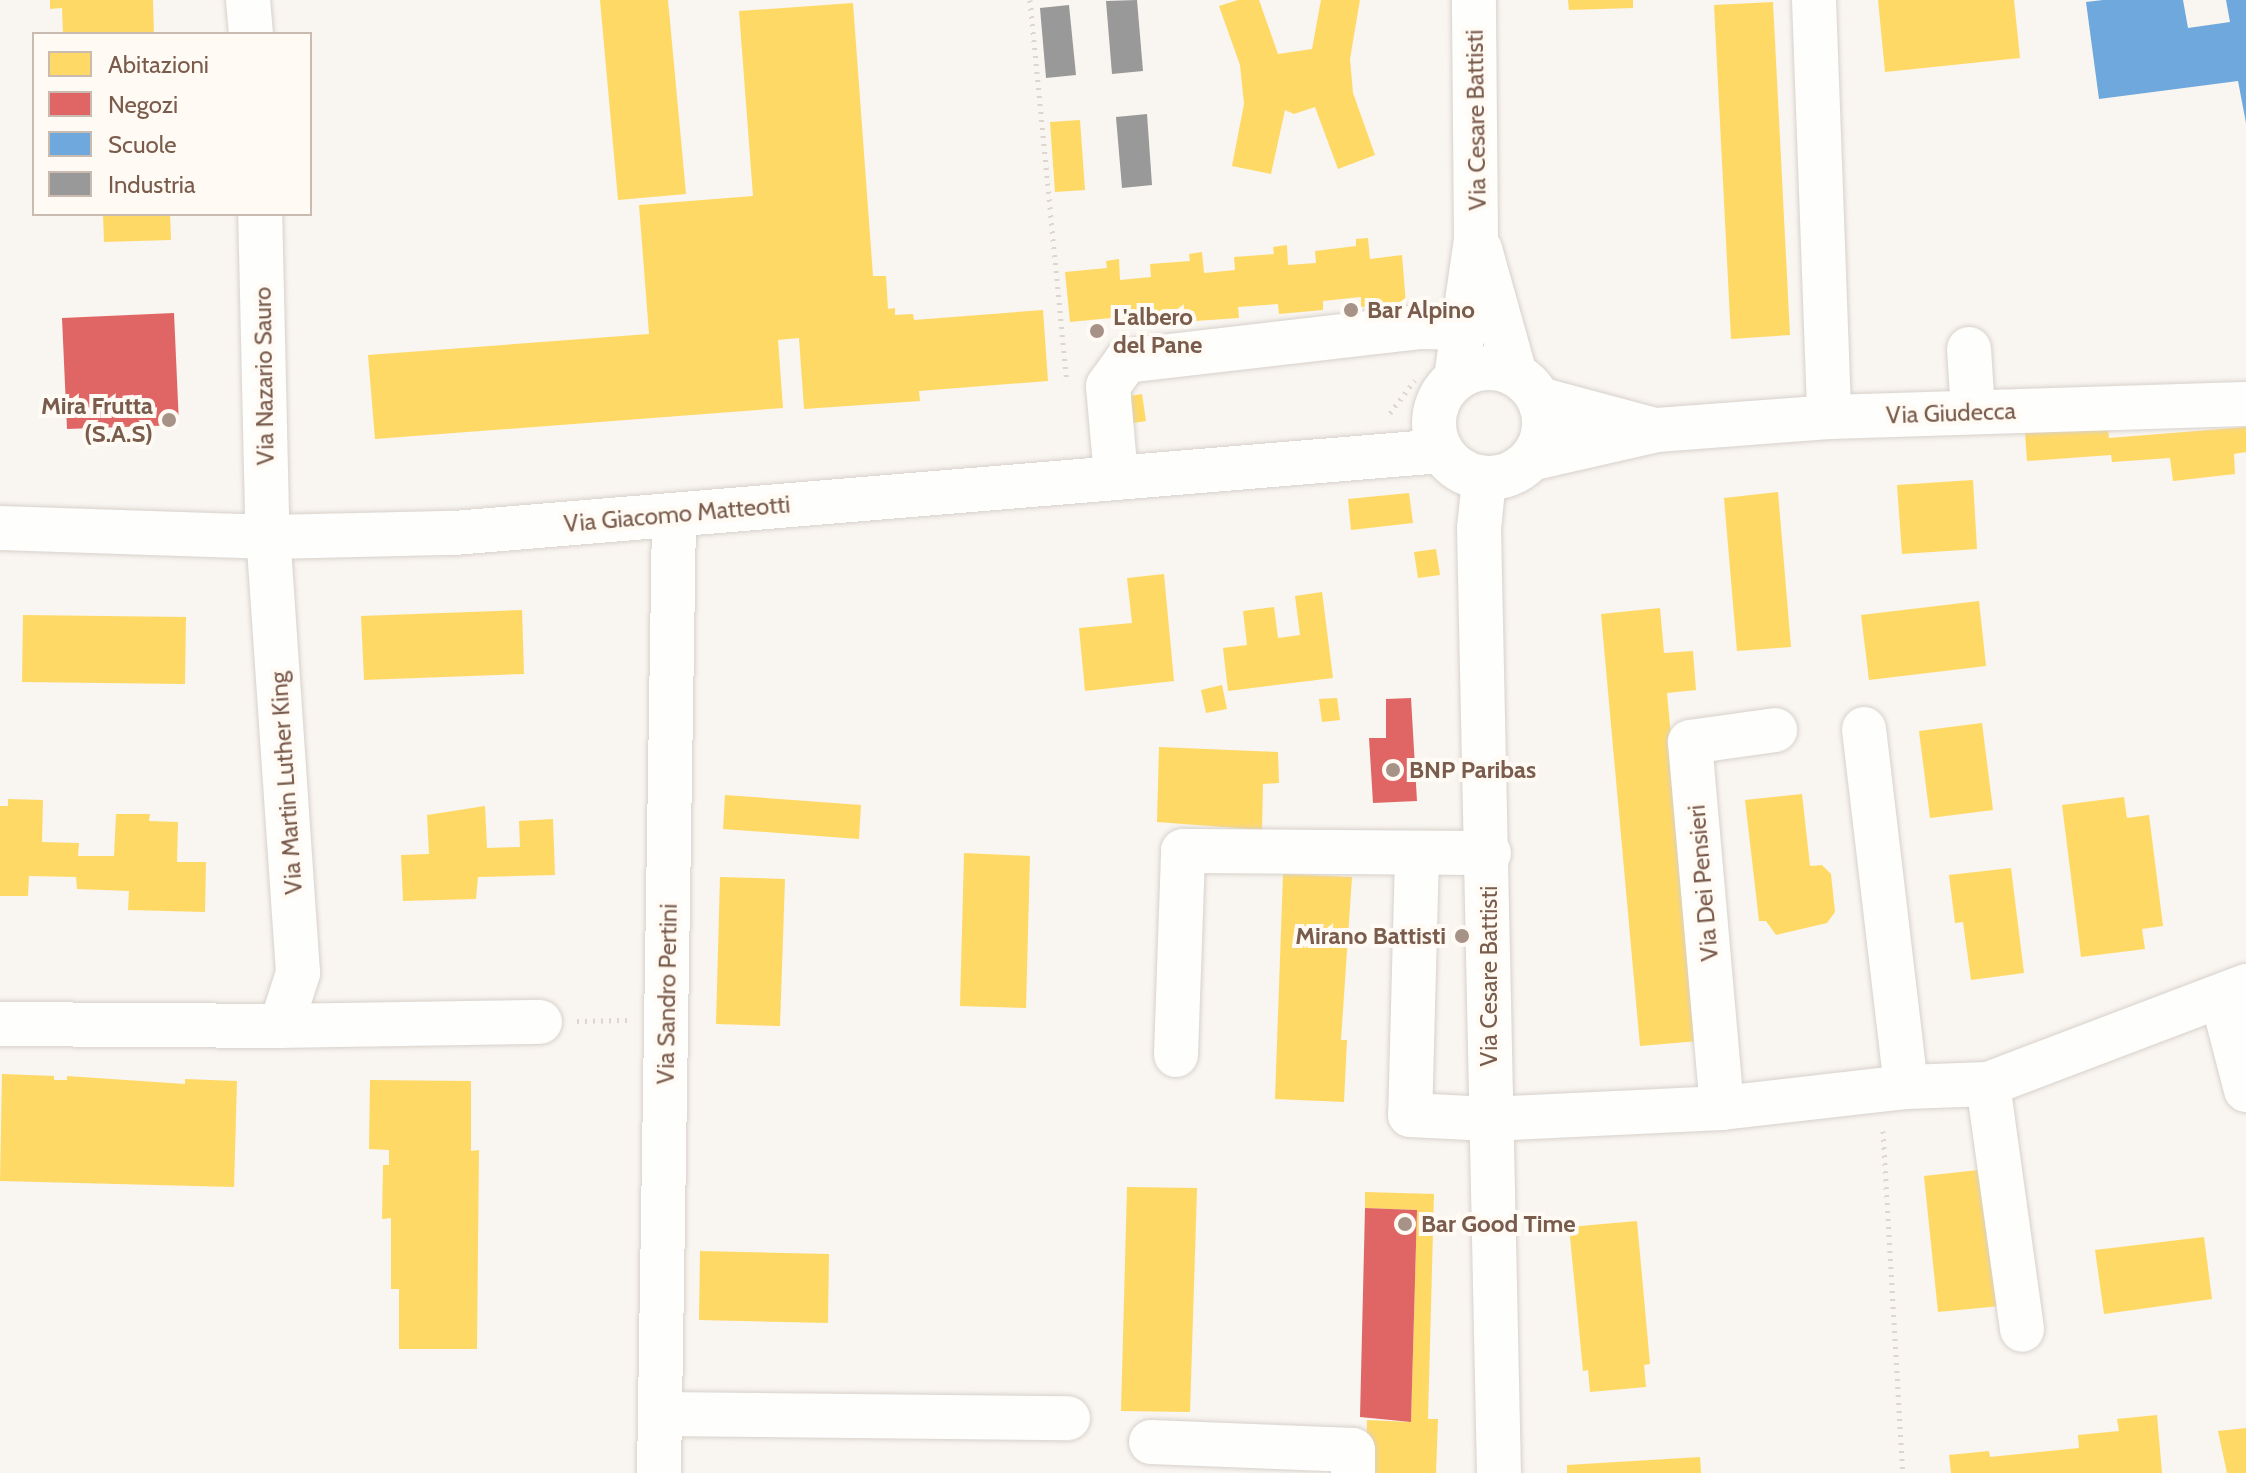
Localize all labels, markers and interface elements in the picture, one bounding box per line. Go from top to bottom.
street label: Via Cesare Battisti [1460,29,1492,211]
legend [32,32,312,216]
text: Abitazioni [108,50,209,79]
text: Negozi [108,90,178,119]
text: Scuole [108,130,177,159]
text: Industria [108,170,195,199]
street label: Via Nazario Sauro [248,286,280,466]
place label: Bar Alpino [1367,296,1475,324]
marker: Bar Alpino [1342,301,1360,319]
place label: L'albero del Pane [1113,303,1202,359]
marker: L'albero del Pane [1088,322,1106,340]
place label: Mira Frutta (S.A.S) [41,392,153,448]
street label: Via Giudecca [1885,396,2017,430]
marker: Mira Frutta (S.A.S) [160,411,178,429]
street label: Via Giacomo Matteotti [563,490,791,538]
street label: Via Martin Luther King [264,670,308,896]
place label: BNP Paribas [1409,756,1536,784]
marker: BNP Paribas [1384,761,1402,779]
street label: Via Dei Pensieri [1682,804,1724,962]
street label: Via Cesare Battisti [1475,886,1503,1066]
street label: Via Sandro Pertini [651,903,683,1085]
place label: Mirano Battisti [1295,922,1446,950]
marker: Mirano Battisti [1453,927,1471,945]
place label: Bar Good Time [1421,1210,1576,1238]
marker: Bar Good Time [1396,1215,1414,1233]

